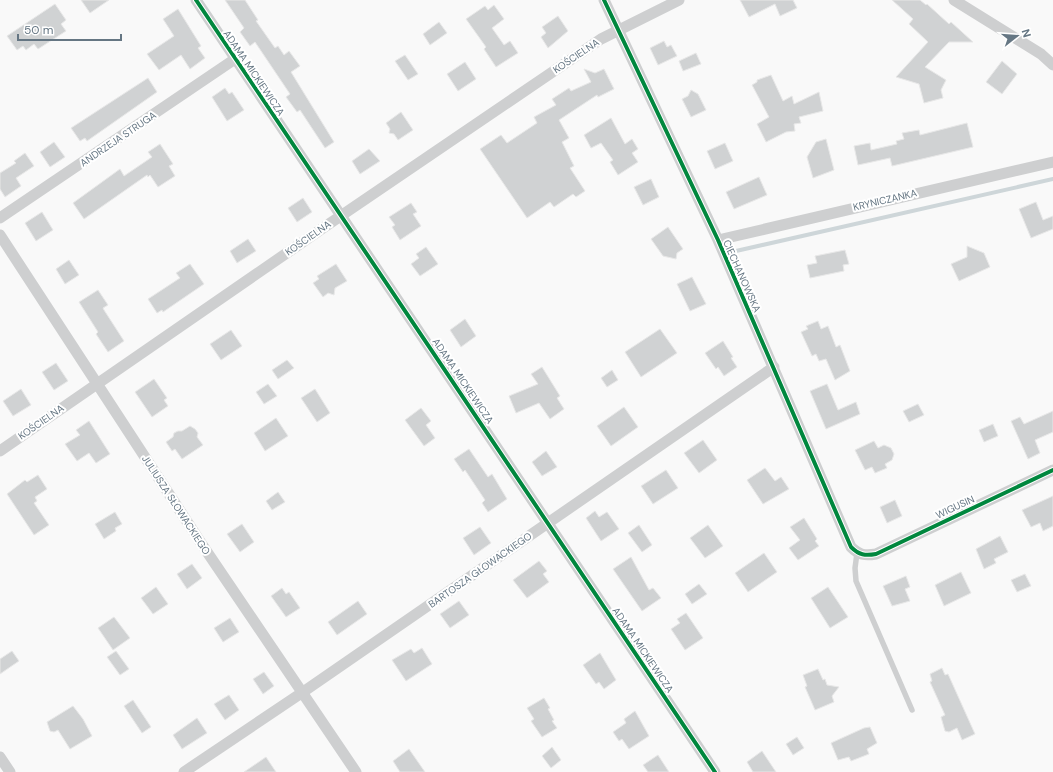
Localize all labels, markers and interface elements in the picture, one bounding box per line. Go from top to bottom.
scale bar [18,16,121,42]
north arrow [997,16,1037,56]
text: 50 m [24,22,53,38]
text: N [1019,27,1034,39]
street label: ADAMA MICKIEWICZA [221,28,288,119]
street label: KOŚCIELNA [550,36,602,76]
street label: ANDRZEJA STRUGA [77,108,159,169]
street label: KRYNICZANKA [852,186,919,214]
street label: KOŚCIELNA [283,217,334,259]
street label: CIECHANOWSKA [720,238,764,315]
street label: ADAMA MICKIEWICZA [430,336,497,427]
street label: KOŚCIELNA [16,401,67,443]
street label: JULIUSZA SŁOWACKIEGO [139,453,213,557]
street label: WIGUSIN [934,492,976,522]
street label: BARTOSZA GŁOWACKIEGO [426,529,535,611]
street label: ADAMA MICKIEWICZA [610,605,677,696]

